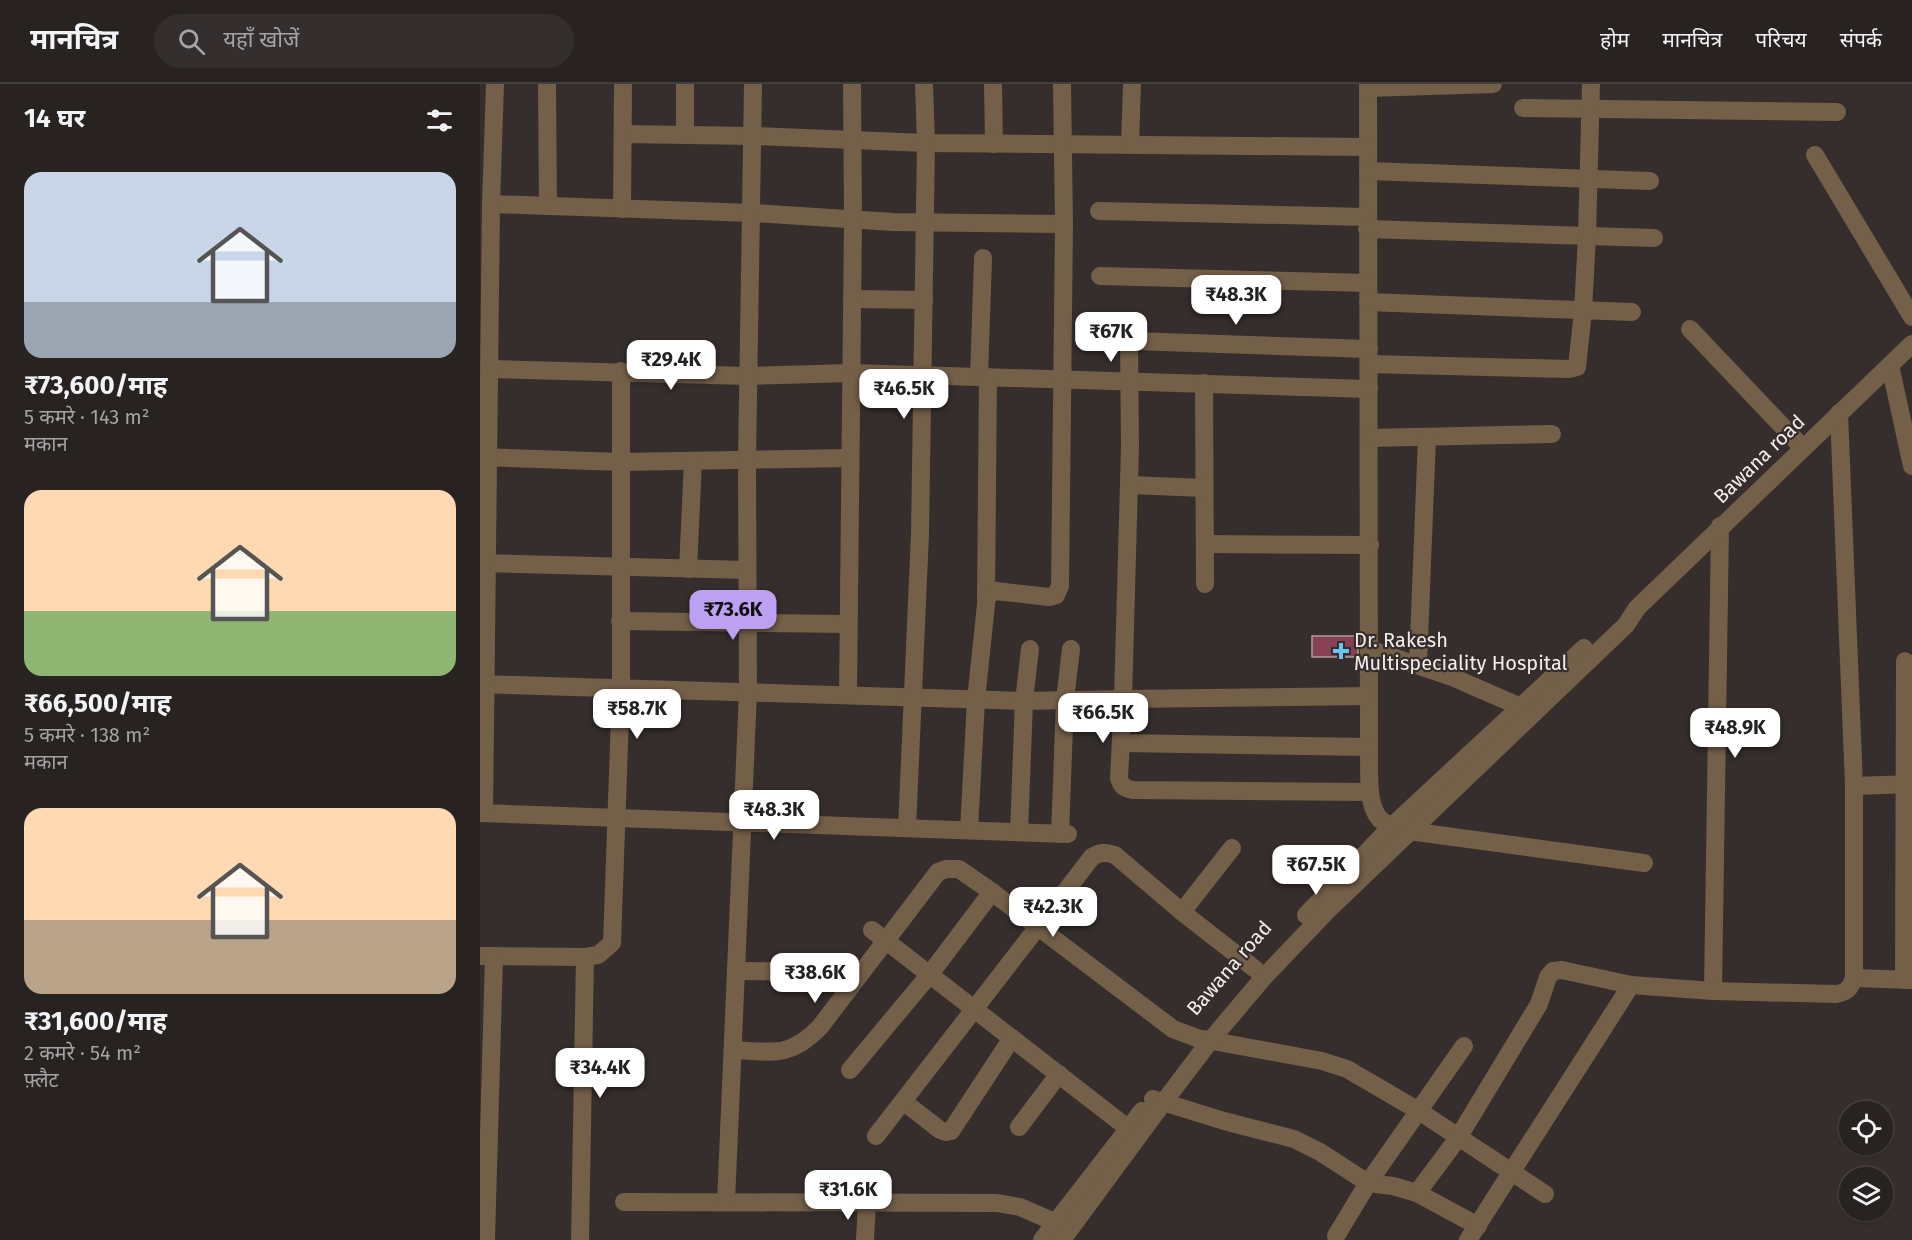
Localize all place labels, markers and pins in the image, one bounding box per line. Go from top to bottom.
pin: ₹48.3K [1187,275,1285,326]
pin: ₹67K [1075,312,1147,363]
pin: ₹29.4K [622,340,720,391]
pin: ₹46.5K [855,369,953,420]
pin: ₹73.6K [684,590,782,641]
place label: Dr. Rakesh Multispeciality Hospital [1354,628,1568,675]
marker: Dr. Rakesh Multispeciality Hospital [1332,642,1350,660]
pin: ₹58.7K [588,689,686,740]
pin: ₹66.5K [1054,693,1152,744]
pin: ₹48.9K [1686,708,1784,759]
pin: ₹48.3K [725,790,823,841]
pin: ₹67.5K [1267,845,1365,896]
pin: ₹42.3K [1004,887,1102,938]
pin: ₹38.6K [766,953,864,1004]
pin: ₹34.4K [551,1048,649,1099]
pin: ₹31.6K [799,1170,897,1221]

